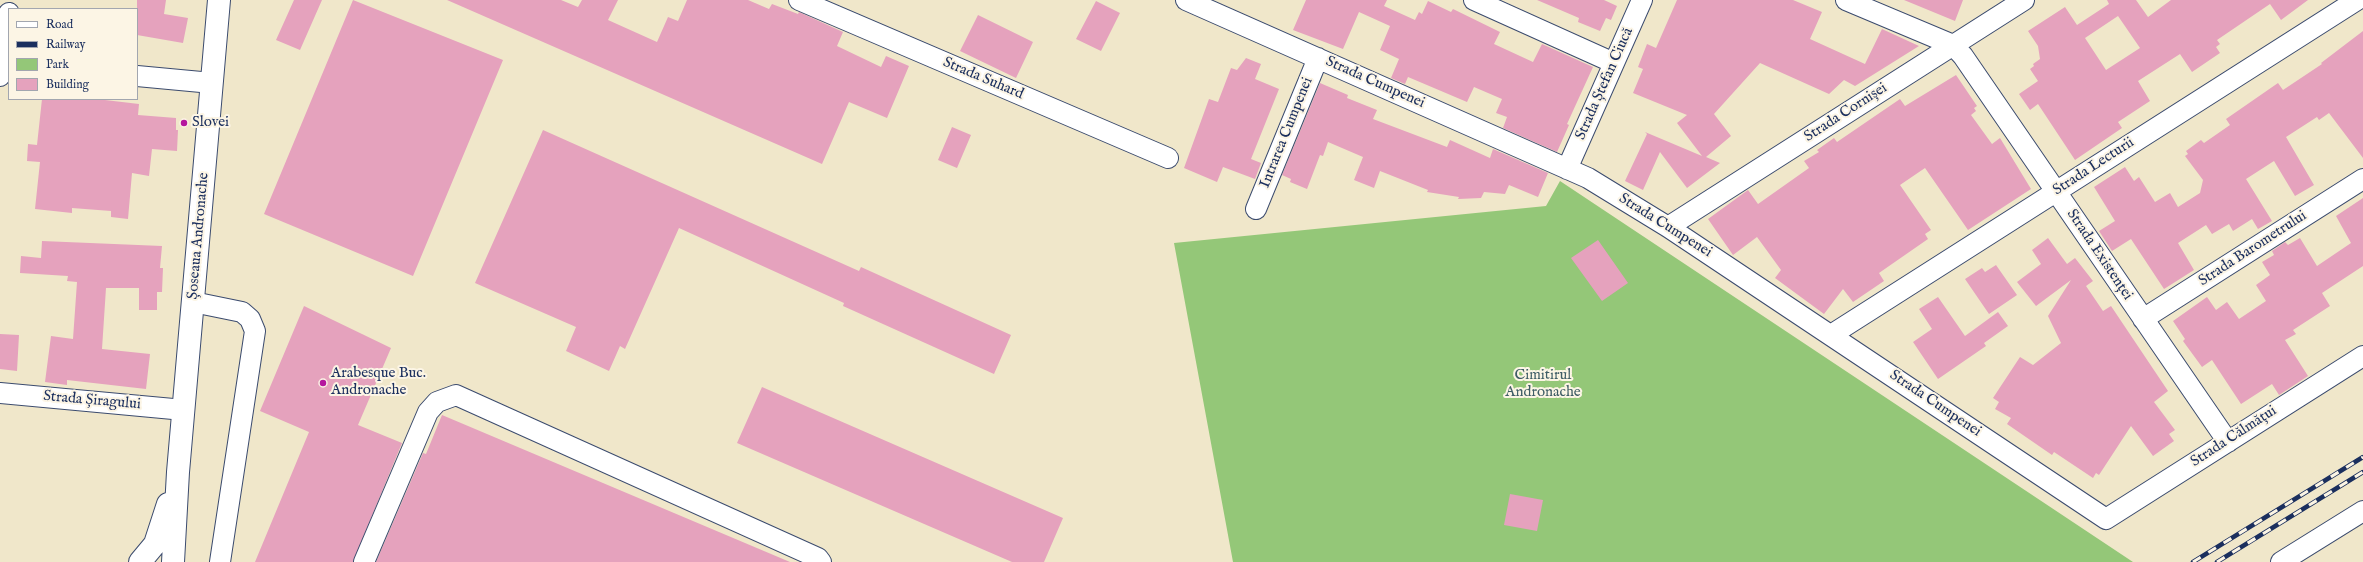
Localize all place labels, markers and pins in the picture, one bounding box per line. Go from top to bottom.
place label: Slovei [192,114,229,132]
marker: Slovei [179,118,189,128]
place label: Arabesque Buc. Andronache [331,365,426,400]
marker: Arabesque Buc. Andronache [318,378,328,388]

